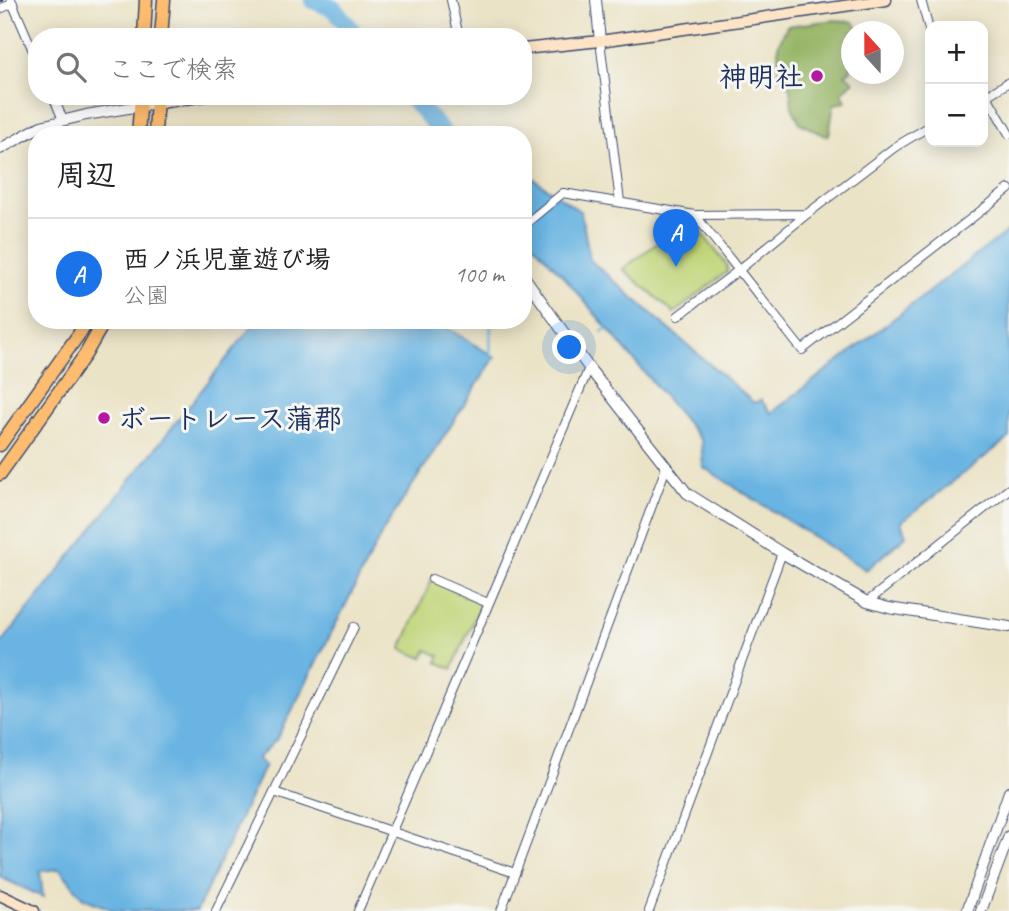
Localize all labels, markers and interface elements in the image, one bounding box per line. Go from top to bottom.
north arrow [841,21,904,84]
map controls [925,21,988,147]
button: + [925,21,988,84]
search box [28,28,532,105]
icon: search [52,48,90,86]
text: ここで検索 [108,53,238,86]
place label: 神明社 [719,59,803,94]
marker: 神明社 [809,68,825,84]
button: − [925,84,988,147]
text: 周辺 [56,156,116,194]
pin: A [653,209,699,267]
text: 西ノ浜児童遊び場 [123,243,331,276]
text: A [73,260,85,289]
text: 100 m [455,260,504,289]
text: 公園 [123,281,169,310]
your location [552,330,586,364]
place label: ボートレース蒲郡 [118,401,341,436]
marker: ボートレース蒲郡 [96,410,112,426]

